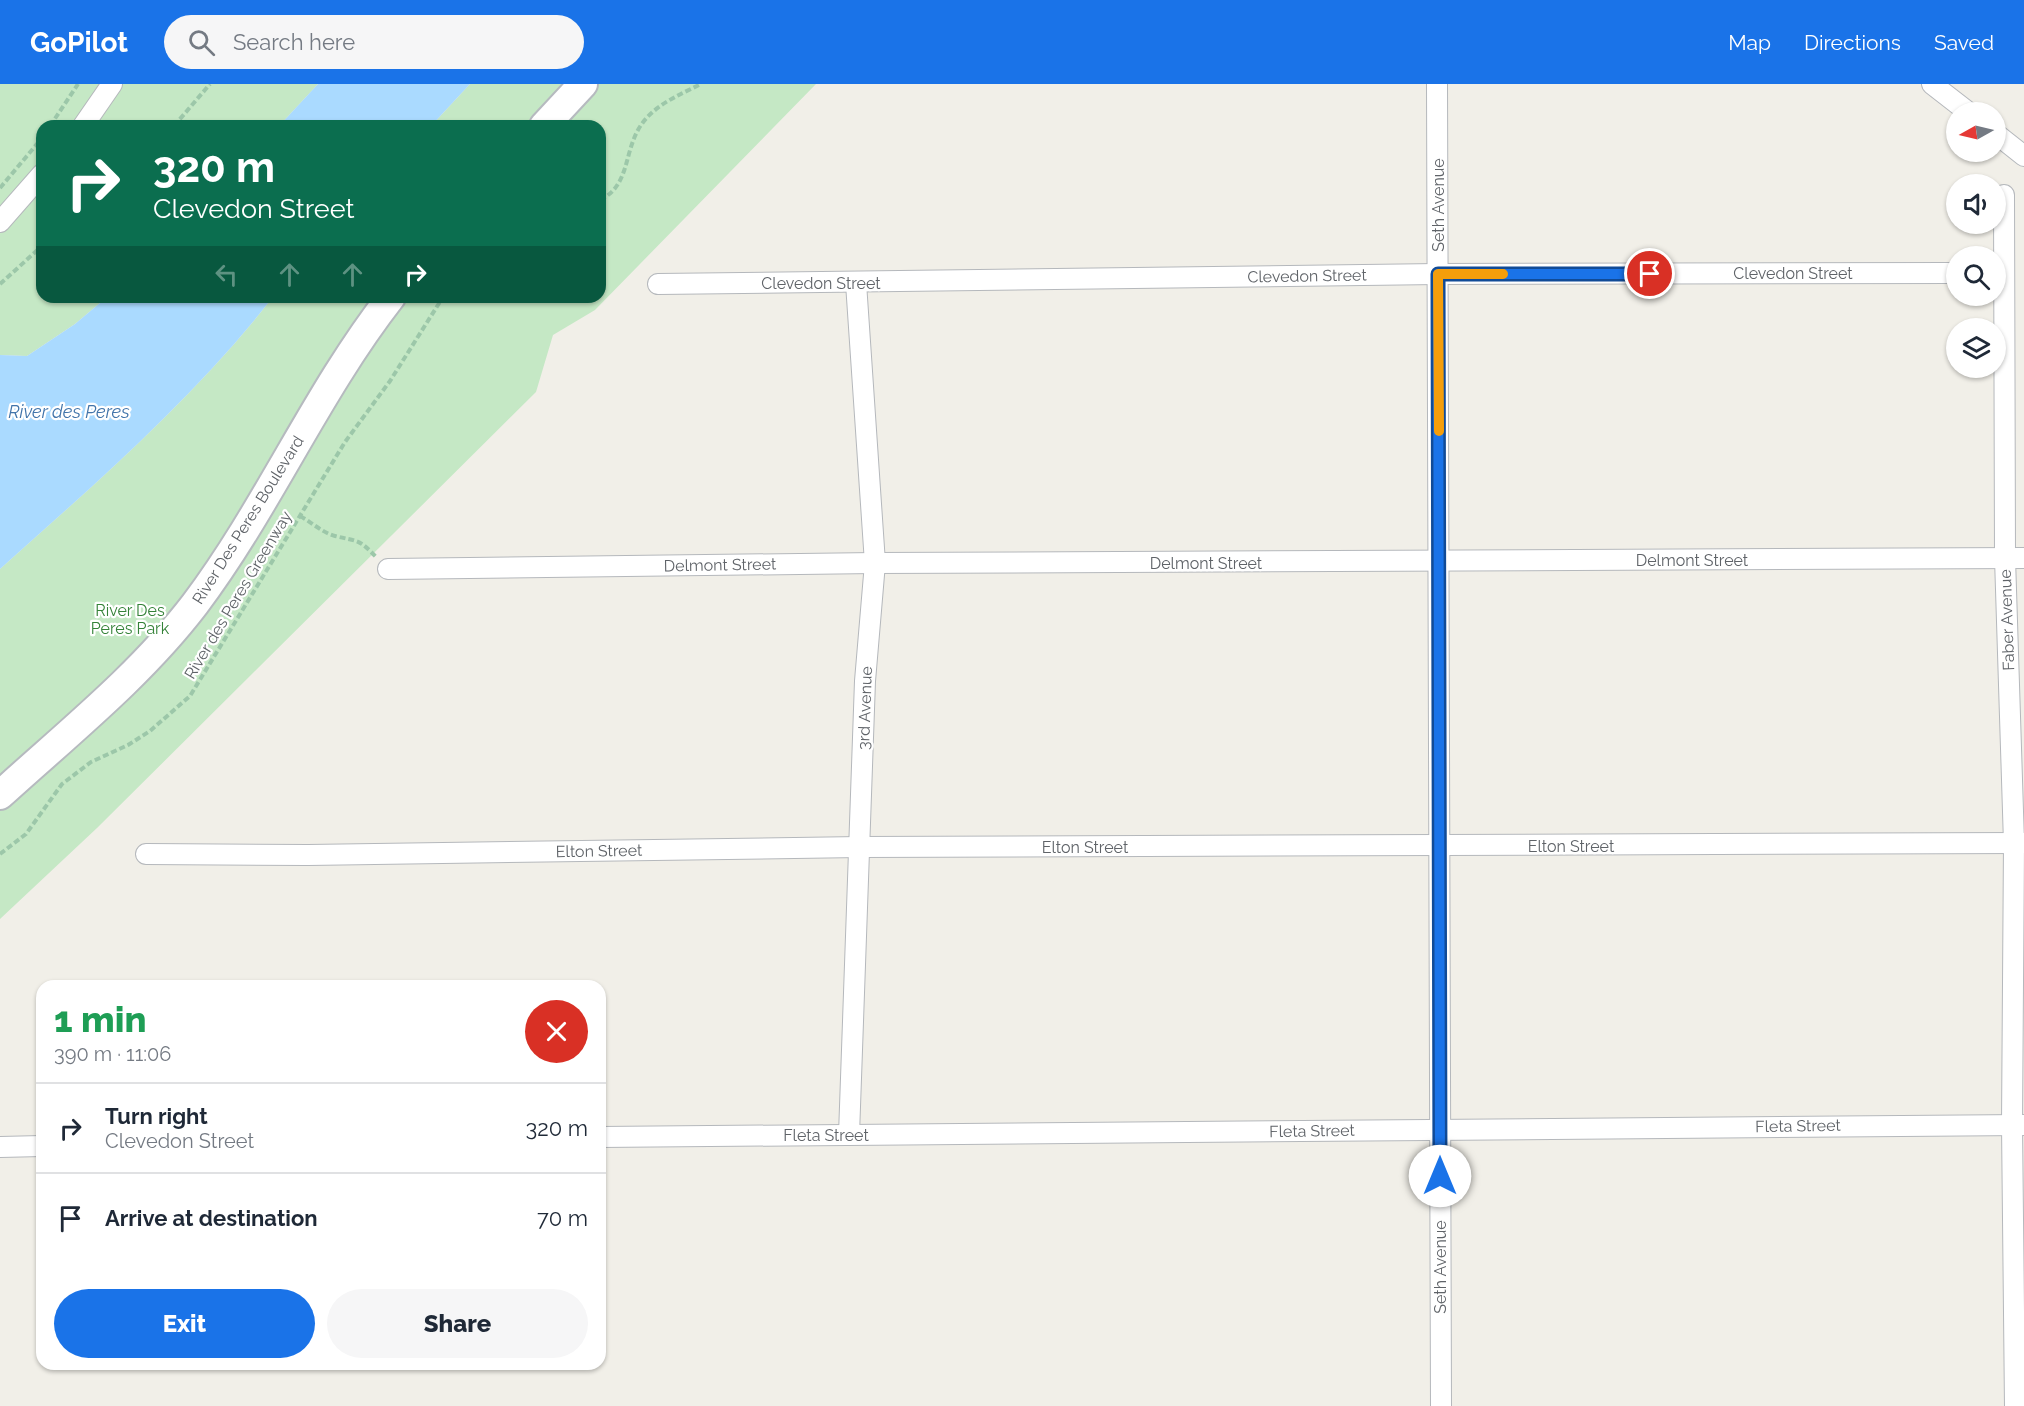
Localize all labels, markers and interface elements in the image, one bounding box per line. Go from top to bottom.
search box [164,15,584,69]
text: GoPilot [30,26,128,59]
icon: search [185,26,218,59]
text: Search here [233,29,355,55]
text: Map [1728,30,1771,55]
text: Directions [1804,30,1901,55]
text: Saved [1934,30,1994,55]
north arrow [1946,102,2006,162]
map controls [1946,102,2006,378]
text: 320 m [153,143,275,192]
icon: right [54,144,132,222]
street label: Seth Avenue [1429,158,1448,252]
button: sound [1946,174,2006,234]
text: Clevedon Street [153,193,354,224]
button: search [1946,246,2006,306]
pin [1624,248,1675,299]
icon: arrive [1633,257,1666,290]
icon: left [210,258,243,291]
icon: ahead [273,258,306,291]
icon: ahead [336,258,369,291]
icon: right [399,258,432,291]
street label: Clevedon Street [1733,264,1853,283]
street label: Clevedon Street [1247,265,1367,287]
street label: Clevedon Street [761,274,881,293]
button: layers [1946,318,2006,378]
water label: River des Peres [8,401,130,422]
street label: River Des Peres Boulevard [188,432,308,608]
street label: River des Peres Greenway [180,507,296,682]
street label: Delmont Street [1636,551,1749,570]
street label: Delmont Street [1150,554,1263,573]
street label: Delmont Street [664,555,777,575]
street label: Faber Avenue [1996,569,2018,671]
park label: River Des Peres Park [91,601,170,638]
street label: 3rd Avenue [854,666,876,750]
street label: Elton Street [1528,837,1615,856]
street label: Elton Street [1042,838,1129,857]
street label: Elton Street [556,841,643,861]
text: 1 min [54,998,146,1040]
button: close [525,1000,588,1063]
text: 390 m · 11:06 [54,1042,171,1066]
text: Turn right [105,1103,208,1129]
icon: right [54,1112,87,1145]
text: 320 m [525,1115,588,1141]
street label: Fleta Street [1755,1116,1842,1136]
street label: Fleta Street [1269,1121,1356,1141]
street label: Fleta Street [783,1126,869,1145]
text: Clevedon Street [105,1129,254,1153]
position arrow [1408,1144,1472,1208]
icon: arrive [54,1202,87,1235]
text: Arrive at destination [105,1205,318,1231]
text: 70 m [537,1205,588,1231]
street label: Seth Avenue [1431,1220,1450,1314]
button: Exit [54,1289,315,1358]
button: Share [327,1289,588,1358]

